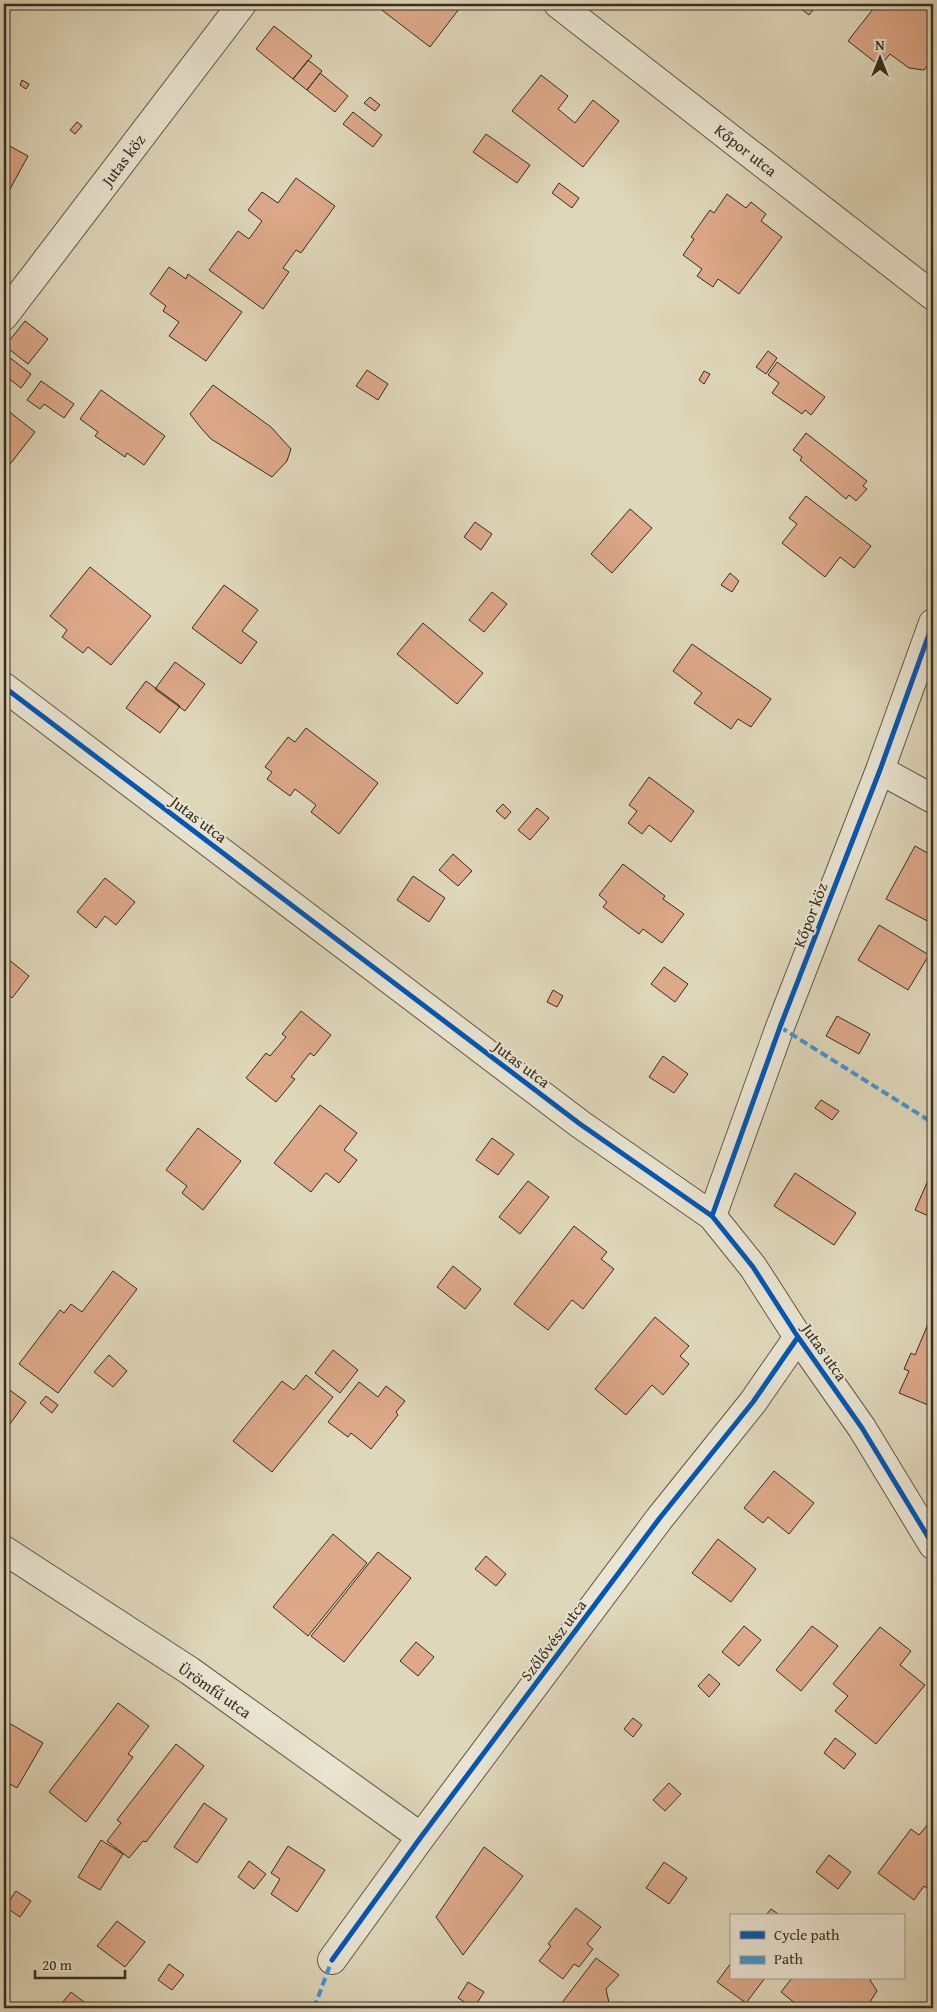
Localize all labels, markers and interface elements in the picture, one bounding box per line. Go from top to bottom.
north arrow [854,32,904,82]
text: N [875,35,885,55]
street label: Kőpor utca [710,118,783,182]
street label: Jutas köz [94,129,151,193]
street label: Jutas utca [164,788,233,849]
street label: Kőpor köz [787,879,833,951]
street label: Jutas utca [487,1033,556,1094]
street label: Jutas utca [795,1317,854,1386]
street label: Szőlővész utca [514,1594,592,1686]
street label: Ürömfű utca [173,1656,257,1724]
legend [730,1914,904,1980]
text: Cycle path [774,1924,840,1945]
scale bar [35,1947,125,1979]
text: Path [774,1948,803,1969]
text: 20 m [42,1954,73,1975]

